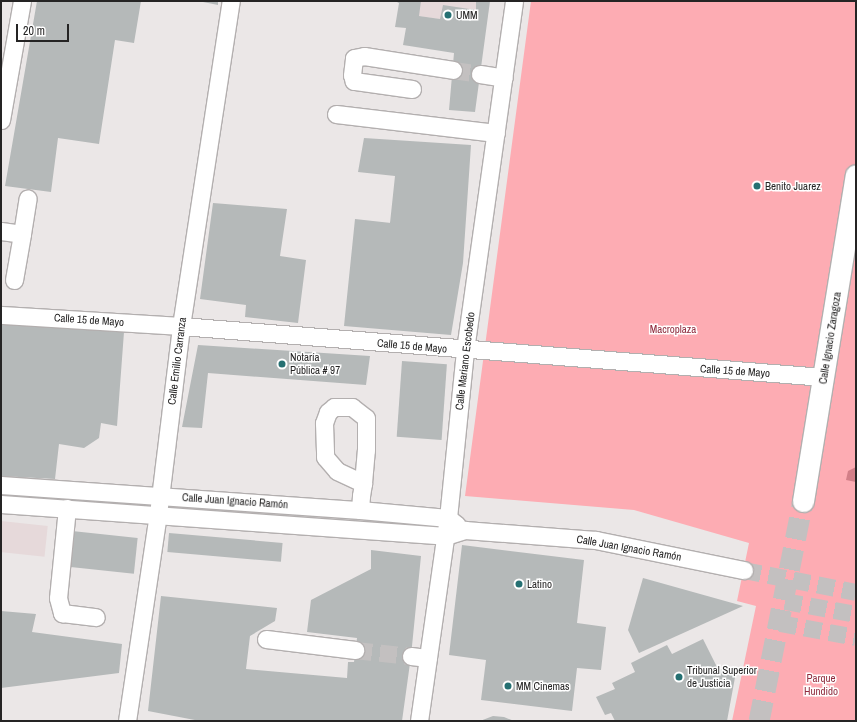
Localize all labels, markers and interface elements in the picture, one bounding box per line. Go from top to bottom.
place label: UMM [456,8,478,22]
marker: UMM [443,10,453,20]
scale bar [18,16,71,42]
text: 20 m [23,23,45,39]
place label: Benito Juarez [765,179,821,193]
marker: Benito Juarez [752,181,762,191]
street label: Calle Ignacio Zaragoza [816,291,844,385]
street label: Calle 15 de Mayo [54,311,124,329]
street label: Calle Mariano Escobedo [452,311,478,411]
street label: Calle Emilio Carranza [165,316,189,406]
park label: Macroplaza [650,322,696,336]
street label: Calle 15 de Mayo [376,336,448,356]
place label: Notaría Pública # 97 [290,351,340,377]
marker: Notaría Pública # 97 [277,359,287,369]
street label: Calle 15 de Mayo [700,362,770,380]
street label: Calle Juan Ignacio Ramón [182,491,288,511]
street label: Calle Juan Ignacio Ramón [576,532,682,564]
place label: Latino [527,577,552,591]
marker: Latino [514,579,524,589]
place label: Tribunal Superior de Justicia [687,664,757,690]
marker: Tribunal Superior de Justicia [674,672,684,682]
park label: Parque Hundido [804,672,838,698]
place label: MM Cinemas [516,679,570,693]
marker: MM Cinemas [503,681,513,691]

